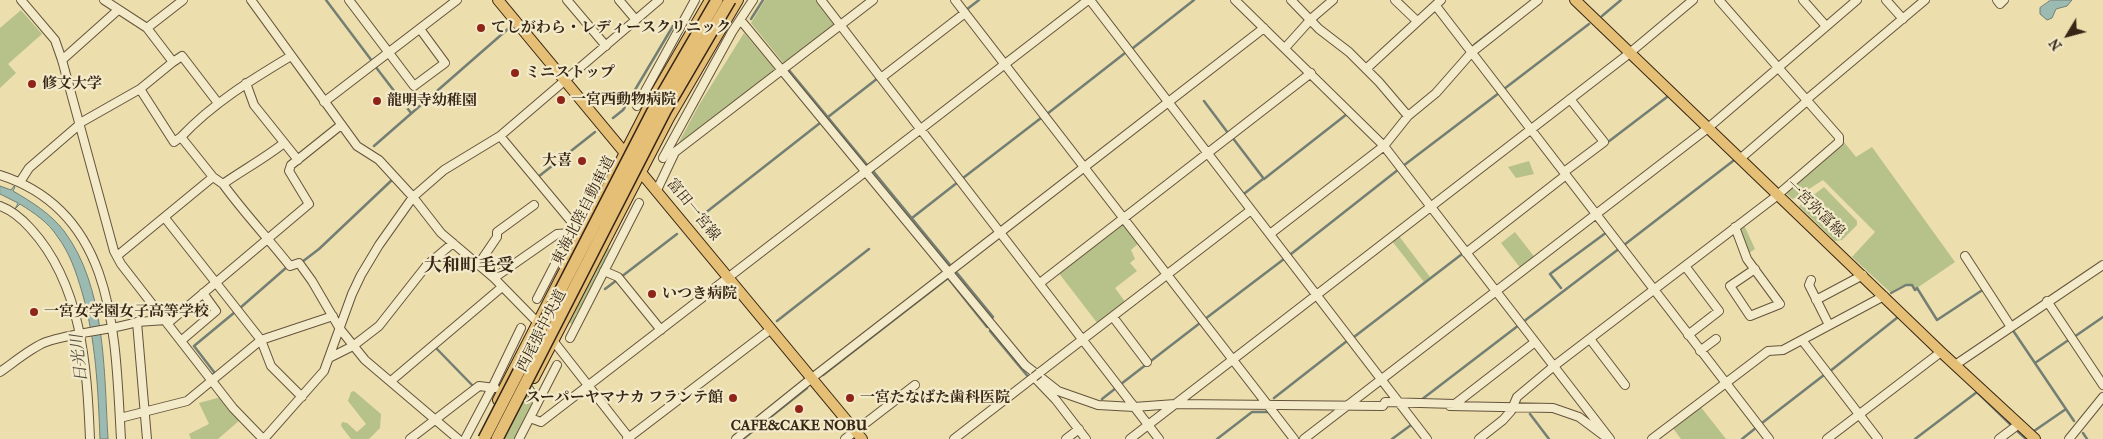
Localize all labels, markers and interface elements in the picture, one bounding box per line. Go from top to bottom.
north arrow [2043,10,2093,60]
place label: てしがわら・レディースクリニック [491,19,731,37]
marker: てしがわら・レディースクリニック [475,22,487,34]
text: N [2046,35,2066,54]
place label: ミニストップ [525,64,615,82]
marker: ミニストップ [509,67,521,79]
place label: 修文大学 [42,75,102,93]
marker: 修文大学 [26,78,38,90]
place label: 一宮西動物病院 [571,91,676,109]
place label: 龍明寺幼稚園 [387,92,477,110]
marker: 一宮西動物病院 [555,94,567,106]
marker: 龍明寺幼稚園 [371,95,383,107]
place label: 大喜 [542,152,572,170]
street label: 東海北陸自動車道 [549,153,619,269]
marker: 大喜 [576,155,588,167]
street label: 富田一宮線 [662,175,724,245]
street label: 一宮弥富線 [1782,176,1848,242]
district label: 大和町毛受 [424,256,514,278]
place label: いつき病院 [662,285,737,303]
street label: 西尾張中央道 [514,287,570,375]
marker: いつき病院 [646,288,658,300]
place label: 一宮女学園女子高等学校 [44,303,209,321]
marker: 一宮女学園女子高等学校 [28,306,40,318]
water label: 日光川 [68,333,92,383]
place label: スーパーヤマナカ フランテ館 [526,389,723,407]
place label: 一宮たなばた歯科医院 [860,389,1010,407]
marker: スーパーヤマナカ フランテ館 [727,392,739,404]
marker: 一宮たなばた歯科医院 [844,392,856,404]
marker: CAFE&CAKE NOBU [793,403,805,415]
place label: CAFE&CAKE NOBU [731,417,867,435]

